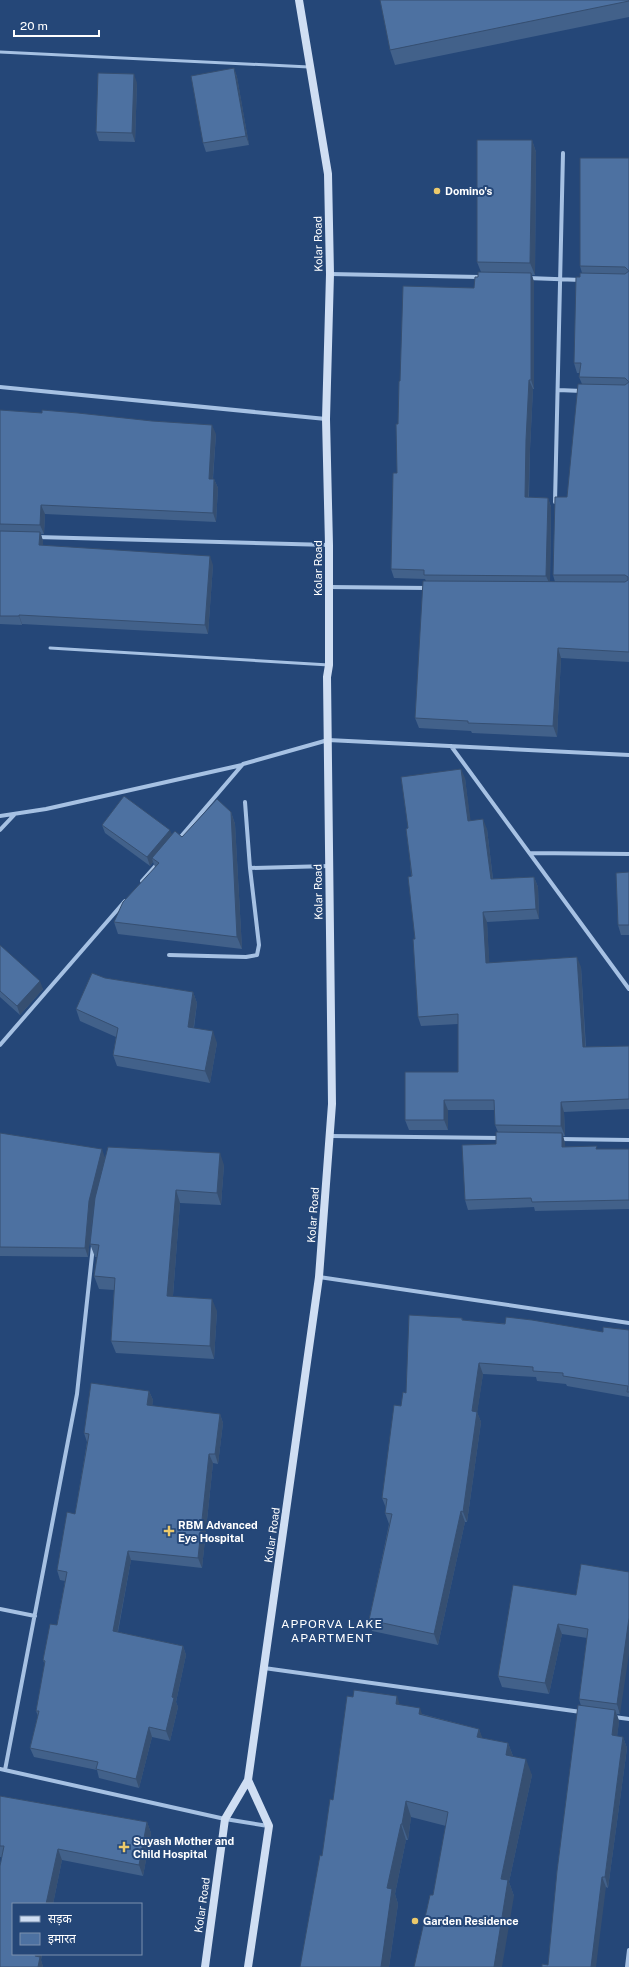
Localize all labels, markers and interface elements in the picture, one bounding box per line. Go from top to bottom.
scale bar [14,12,99,38]
text: 20 m [20,19,48,33]
place label: Domino's [445,185,492,197]
marker: Domino's [432,186,442,196]
street label: Kolar Road [312,216,324,272]
street label: Kolar Road [312,540,324,596]
street label: Kolar Road [312,864,324,920]
street label: Kolar Road [305,1187,321,1243]
street label: Kolar Road [262,1507,282,1563]
place label: RBM Advanced Eye Hospital [178,1519,258,1544]
marker: RBM Advanced Eye Hospital [163,1525,175,1537]
district label: APPORVA LAKE APARTMENT [281,1617,383,1645]
place label: Suyash Mother and Child Hospital [133,1835,234,1860]
marker: Suyash Mother and Child Hospital [118,1841,130,1853]
street label: Kolar Road [192,1877,212,1933]
legend [12,1903,142,1955]
text: सड़क [48,1912,73,1926]
place label: Garden Residence [423,1915,519,1927]
marker: Garden Residence [410,1916,420,1926]
text: इमारत [48,1932,77,1946]

